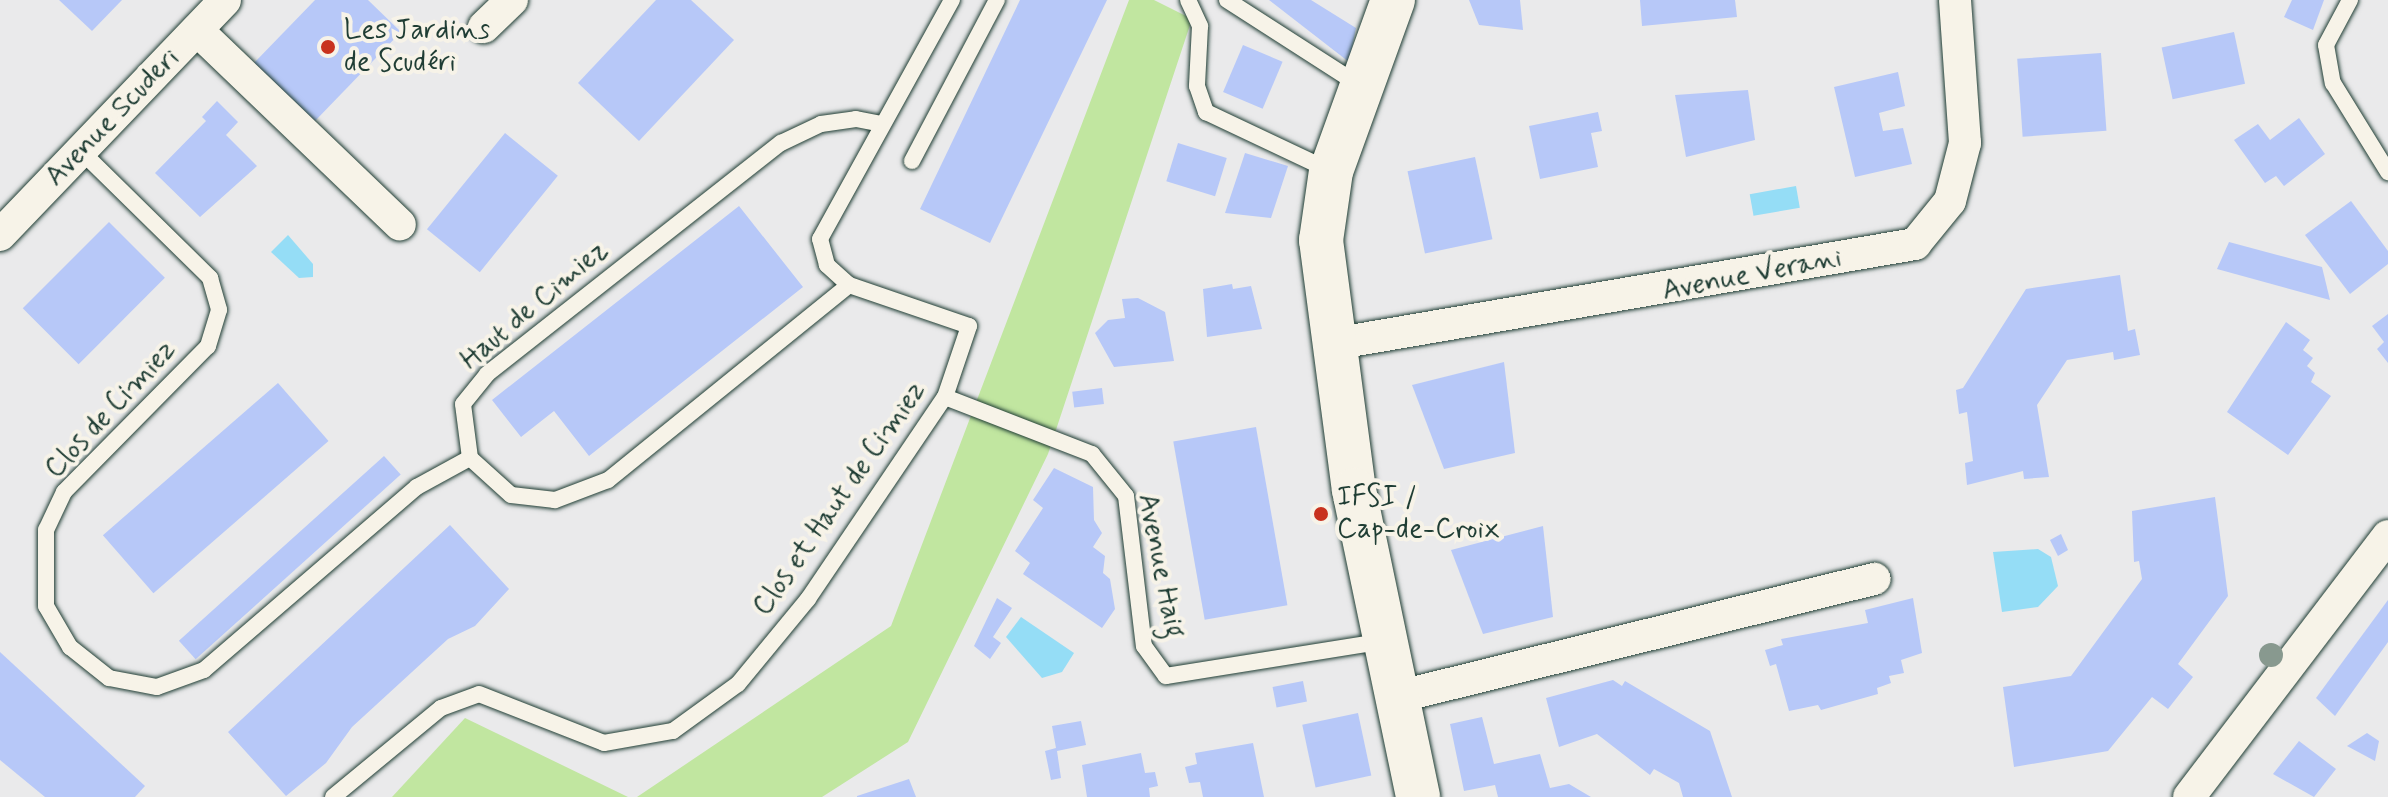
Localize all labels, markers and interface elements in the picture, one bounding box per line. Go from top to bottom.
place label: Les Jardins de Scudéri [344,14,485,80]
marker: Les Jardins de Scudéri [319,38,337,56]
street label: Avenue Scuderi [38,41,188,195]
street label: Haut de Cimiez [455,235,615,377]
street label: Avenue Verani [1661,242,1843,308]
street label: Clos de Cimiez [38,333,184,487]
street label: Clos et Haut de Cimiez [747,377,933,621]
place label: IFSI / Cap-de-Croix [1337,481,1500,547]
street label: Avenue Haig [1129,490,1191,642]
marker: IFSI / Cap-de-Croix [1312,505,1330,523]

